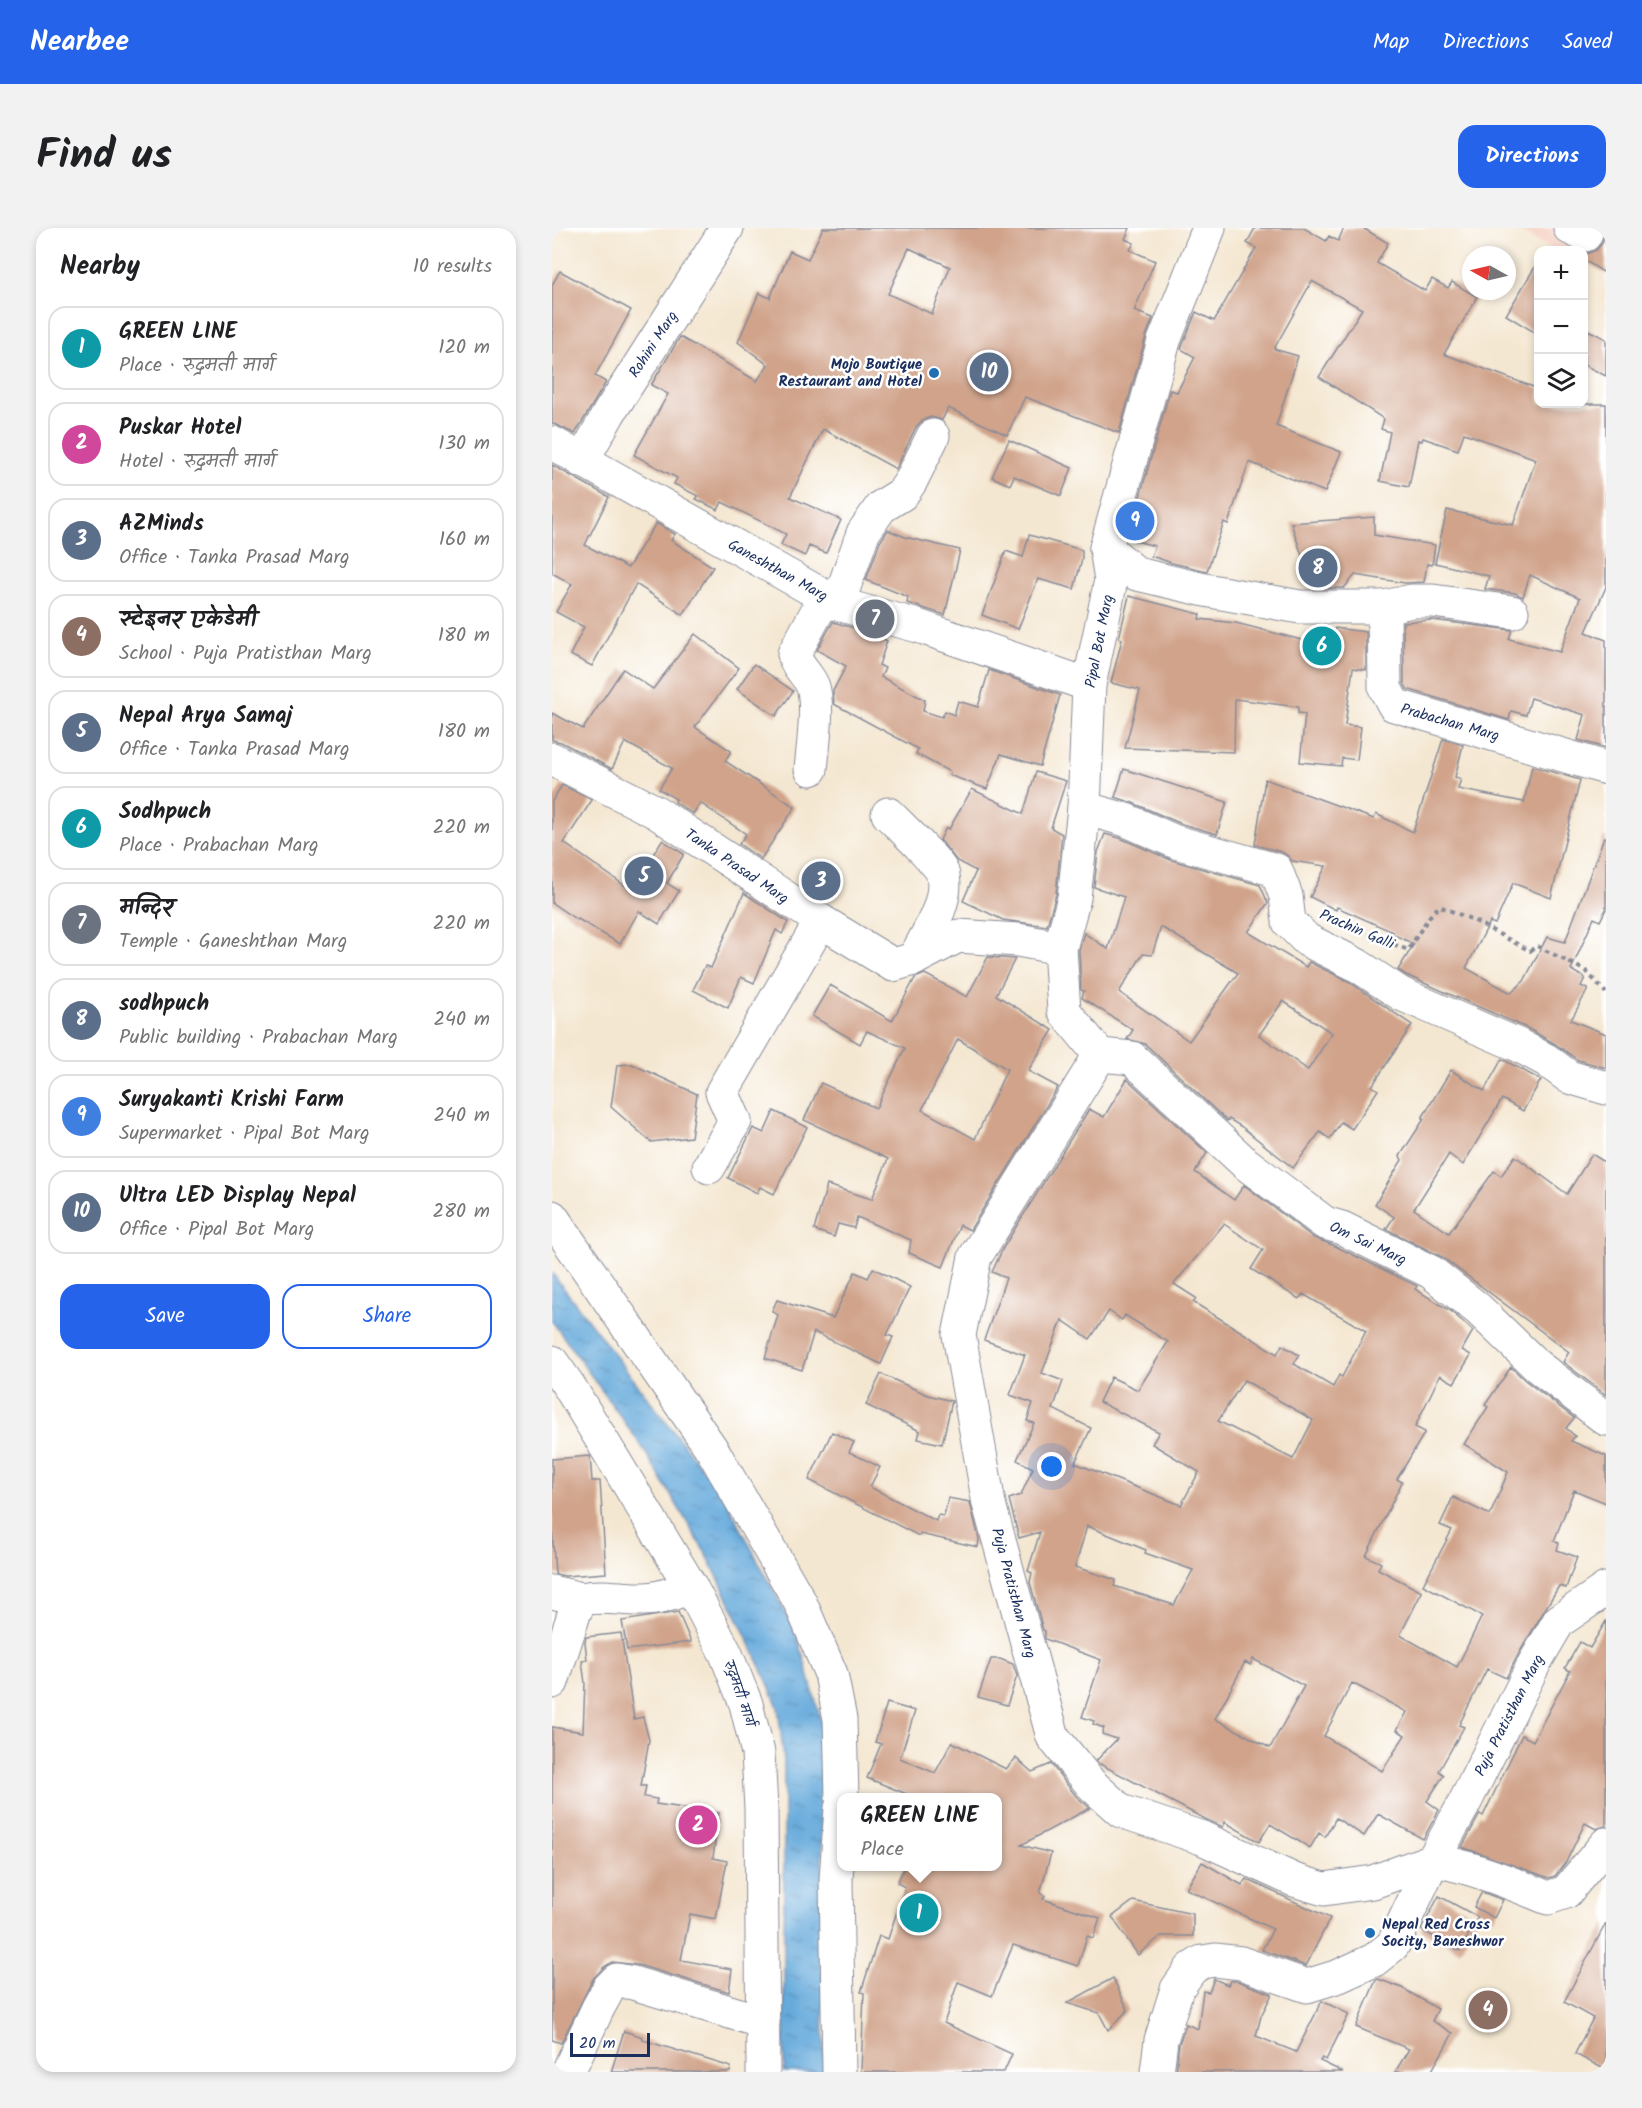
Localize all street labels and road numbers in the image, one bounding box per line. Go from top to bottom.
street label: Rohini Marg [623,306,685,383]
street label: Ganeshthan Marg [723,533,832,608]
street label: Pipal Bot Marg [1079,592,1121,690]
street label: Prabachan Marg [1397,697,1502,749]
street label: Tanka Prasad Marg [680,823,793,911]
street label: Prachin Galli [1315,903,1399,957]
street label: Om Sai Marg [1325,1216,1410,1272]
street label: Puja Pratisthan Marg [984,1525,1042,1661]
street label: Puja Pratisthan Marg [1469,1650,1551,1781]
street label: रुद्रमती मार्ग [716,1656,763,1733]

